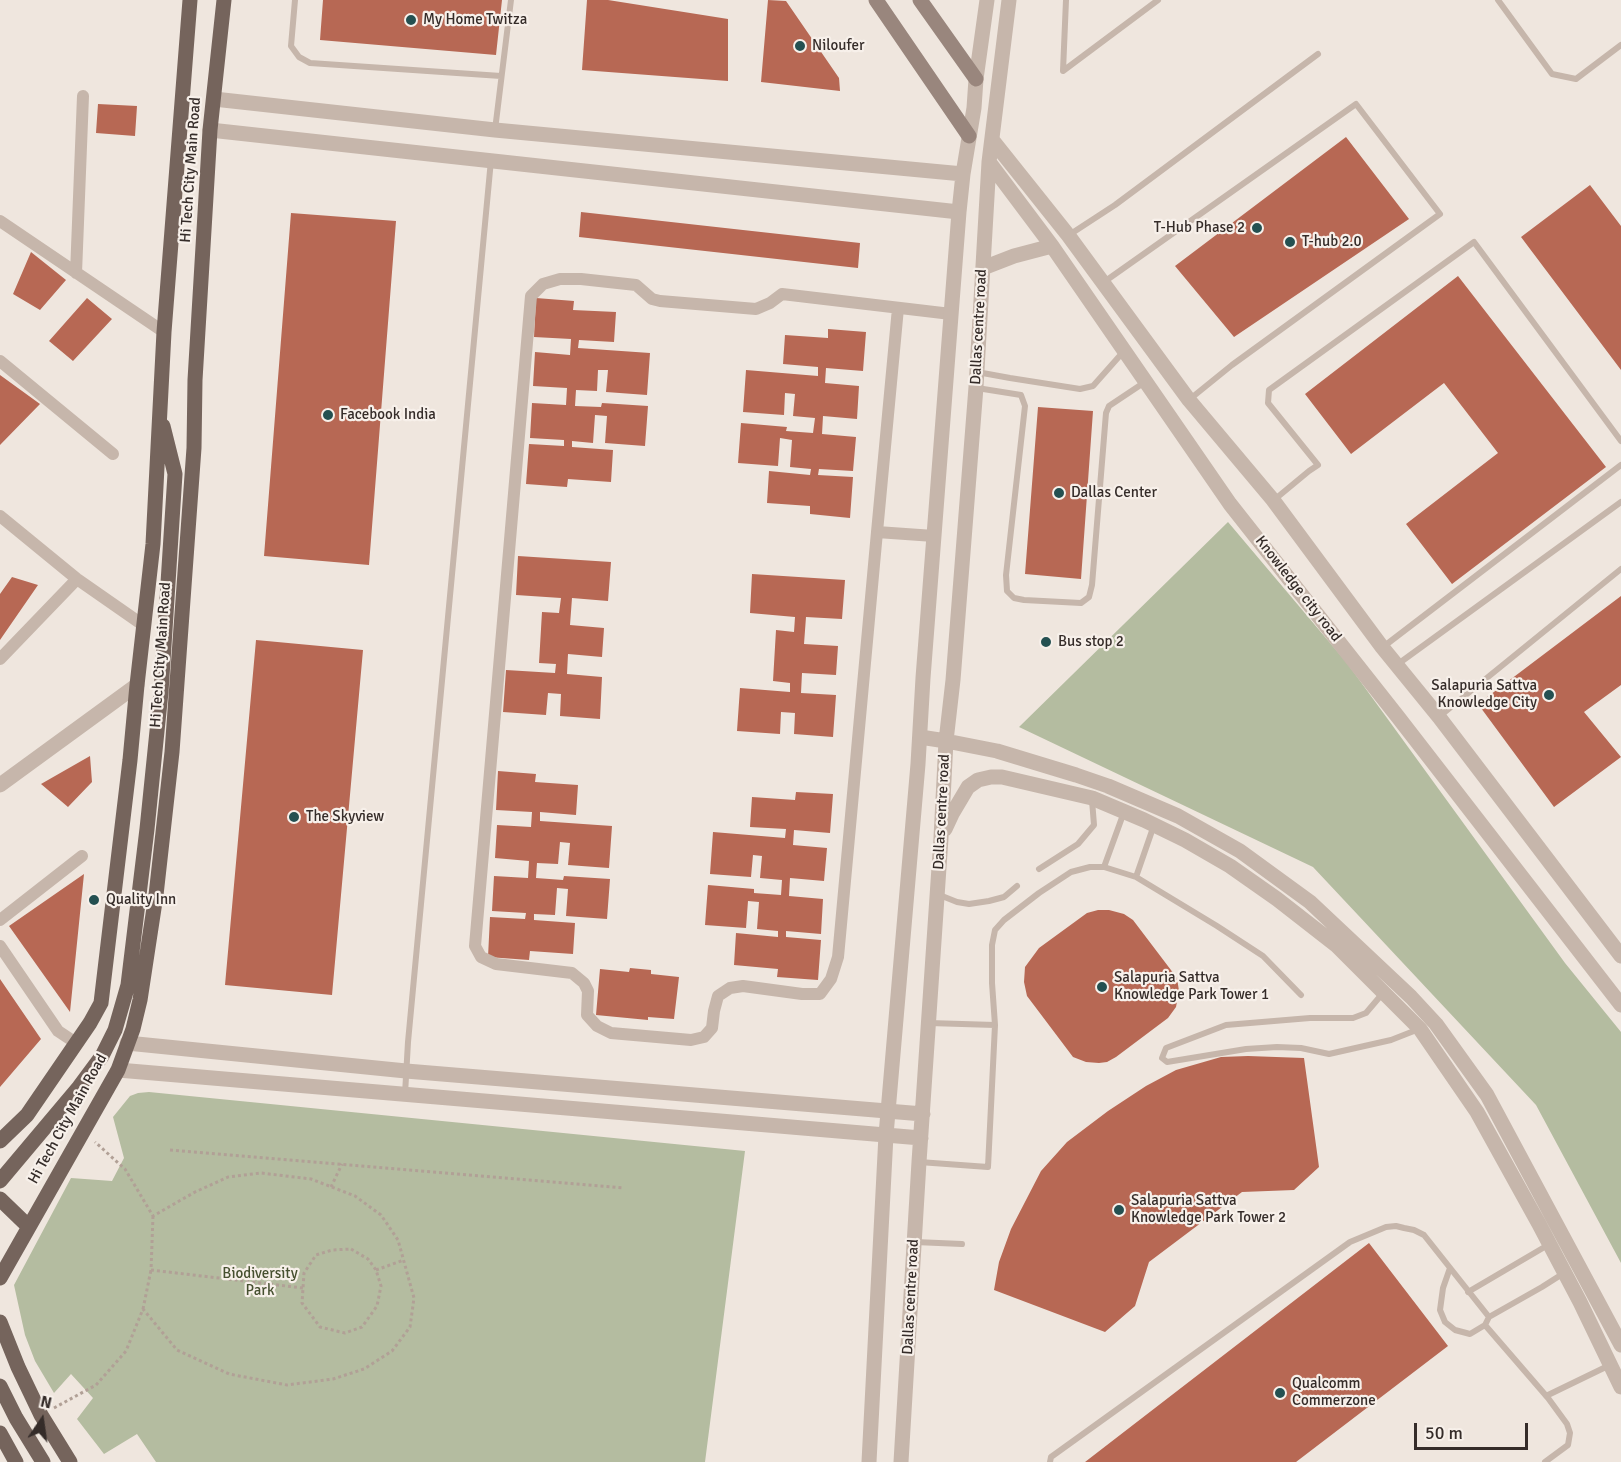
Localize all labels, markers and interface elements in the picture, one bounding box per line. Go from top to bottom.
place label: My Home Twitza [423,11,527,29]
marker: My Home Twitza [404,13,418,27]
place label: Niloufer [812,37,864,55]
marker: Niloufer [793,39,807,53]
street label: Hi Tech City Main Road [177,97,205,243]
place label: T-Hub Phase 2 [1154,219,1245,237]
marker: T-Hub Phase 2 [1250,221,1264,235]
place label: T-hub 2.0 [1302,233,1362,251]
marker: T-hub 2.0 [1283,235,1297,249]
street label: Dallas centre road [967,269,991,385]
place label: Facebook India [340,406,436,424]
marker: Facebook India [321,408,335,422]
place label: Dallas Center [1071,484,1157,502]
marker: Dallas Center [1052,486,1066,500]
street label: Knowledge city road [1251,532,1345,646]
street label: Hi Tech City Main Road [147,582,175,728]
place label: Bus stop 2 [1058,633,1124,651]
marker: Bus stop 2 [1039,635,1053,649]
place label: Salapuria Sattva Knowledge City [1431,677,1537,712]
marker: Salapuria Sattva Knowledge City [1542,688,1556,702]
street label: Dallas centre road [930,754,954,870]
place label: The Skyview [306,808,384,826]
marker: The Skyview [287,810,301,824]
place label: Quality Inn [106,891,176,909]
marker: Quality Inn [87,893,101,907]
place label: Salapuria Sattva Knowledge Park Tower 1 [1114,969,1269,1004]
marker: Salapuria Sattva Knowledge Park Tower 1 [1095,980,1109,994]
street label: Hi Tech City Main Road [25,1051,111,1187]
place label: Salapuria Sattva Knowledge Park Tower 2 [1131,1192,1286,1227]
marker: Salapuria Sattva Knowledge Park Tower 2 [1112,1203,1126,1217]
street label: Dallas centre road [899,1239,923,1355]
park label: Biodiversity Park [222,1265,298,1300]
place label: Qualcomm Commerzone [1292,1375,1376,1410]
marker: Qualcomm Commerzone [1273,1386,1287,1400]
north arrow [12,1390,72,1450]
text: N [38,1391,54,1413]
scale bar [1417,1411,1531,1449]
text: 50 m [1425,1422,1463,1444]

